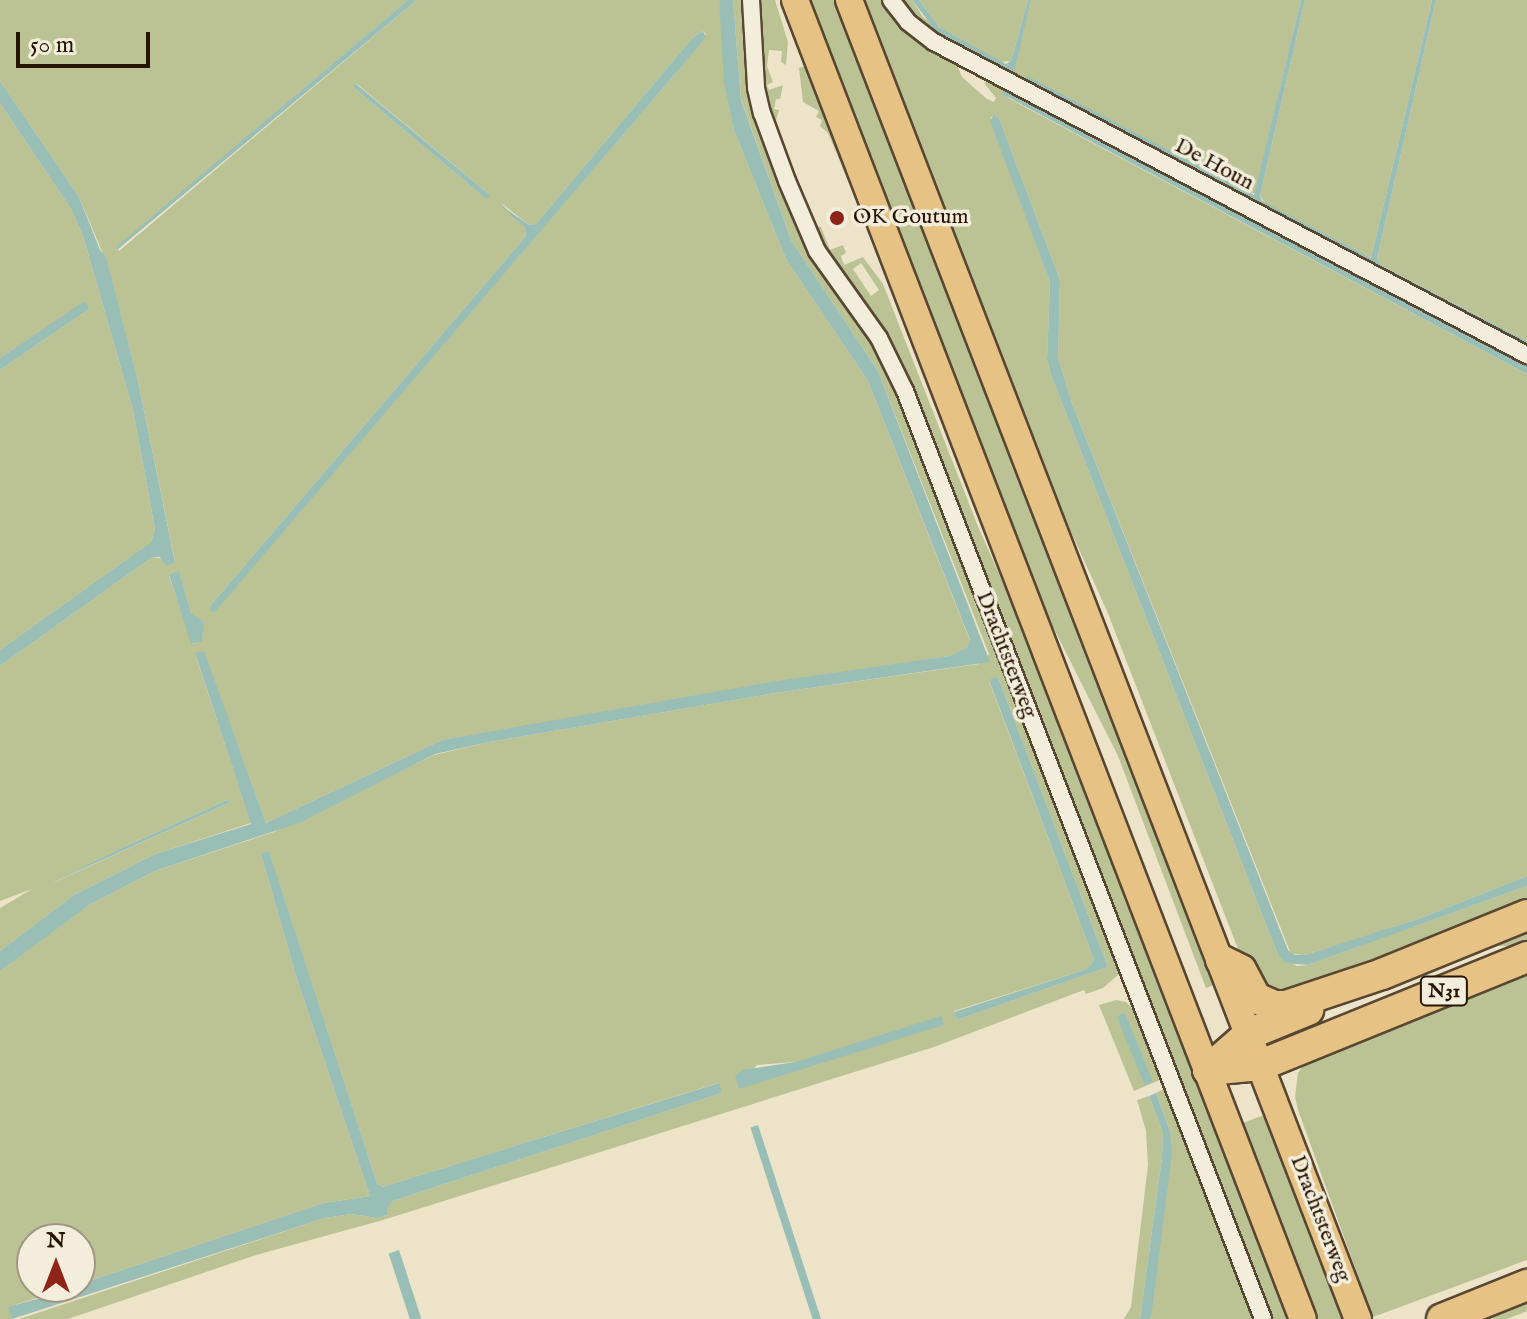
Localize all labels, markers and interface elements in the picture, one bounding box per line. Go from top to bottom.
scale bar [20,16,154,66]
text: 50 m [30,30,74,61]
street label: De Houn [1170,133,1258,197]
place label: OK Goutum [853,205,968,231]
marker: OK Goutum [828,209,846,227]
street label: Drachtsterweg [970,588,1042,722]
road number: N31 [1418,975,1470,1007]
street label: Drachtsterweg [1284,1152,1356,1286]
north arrow [16,1223,96,1303]
text: N [46,1227,66,1255]

